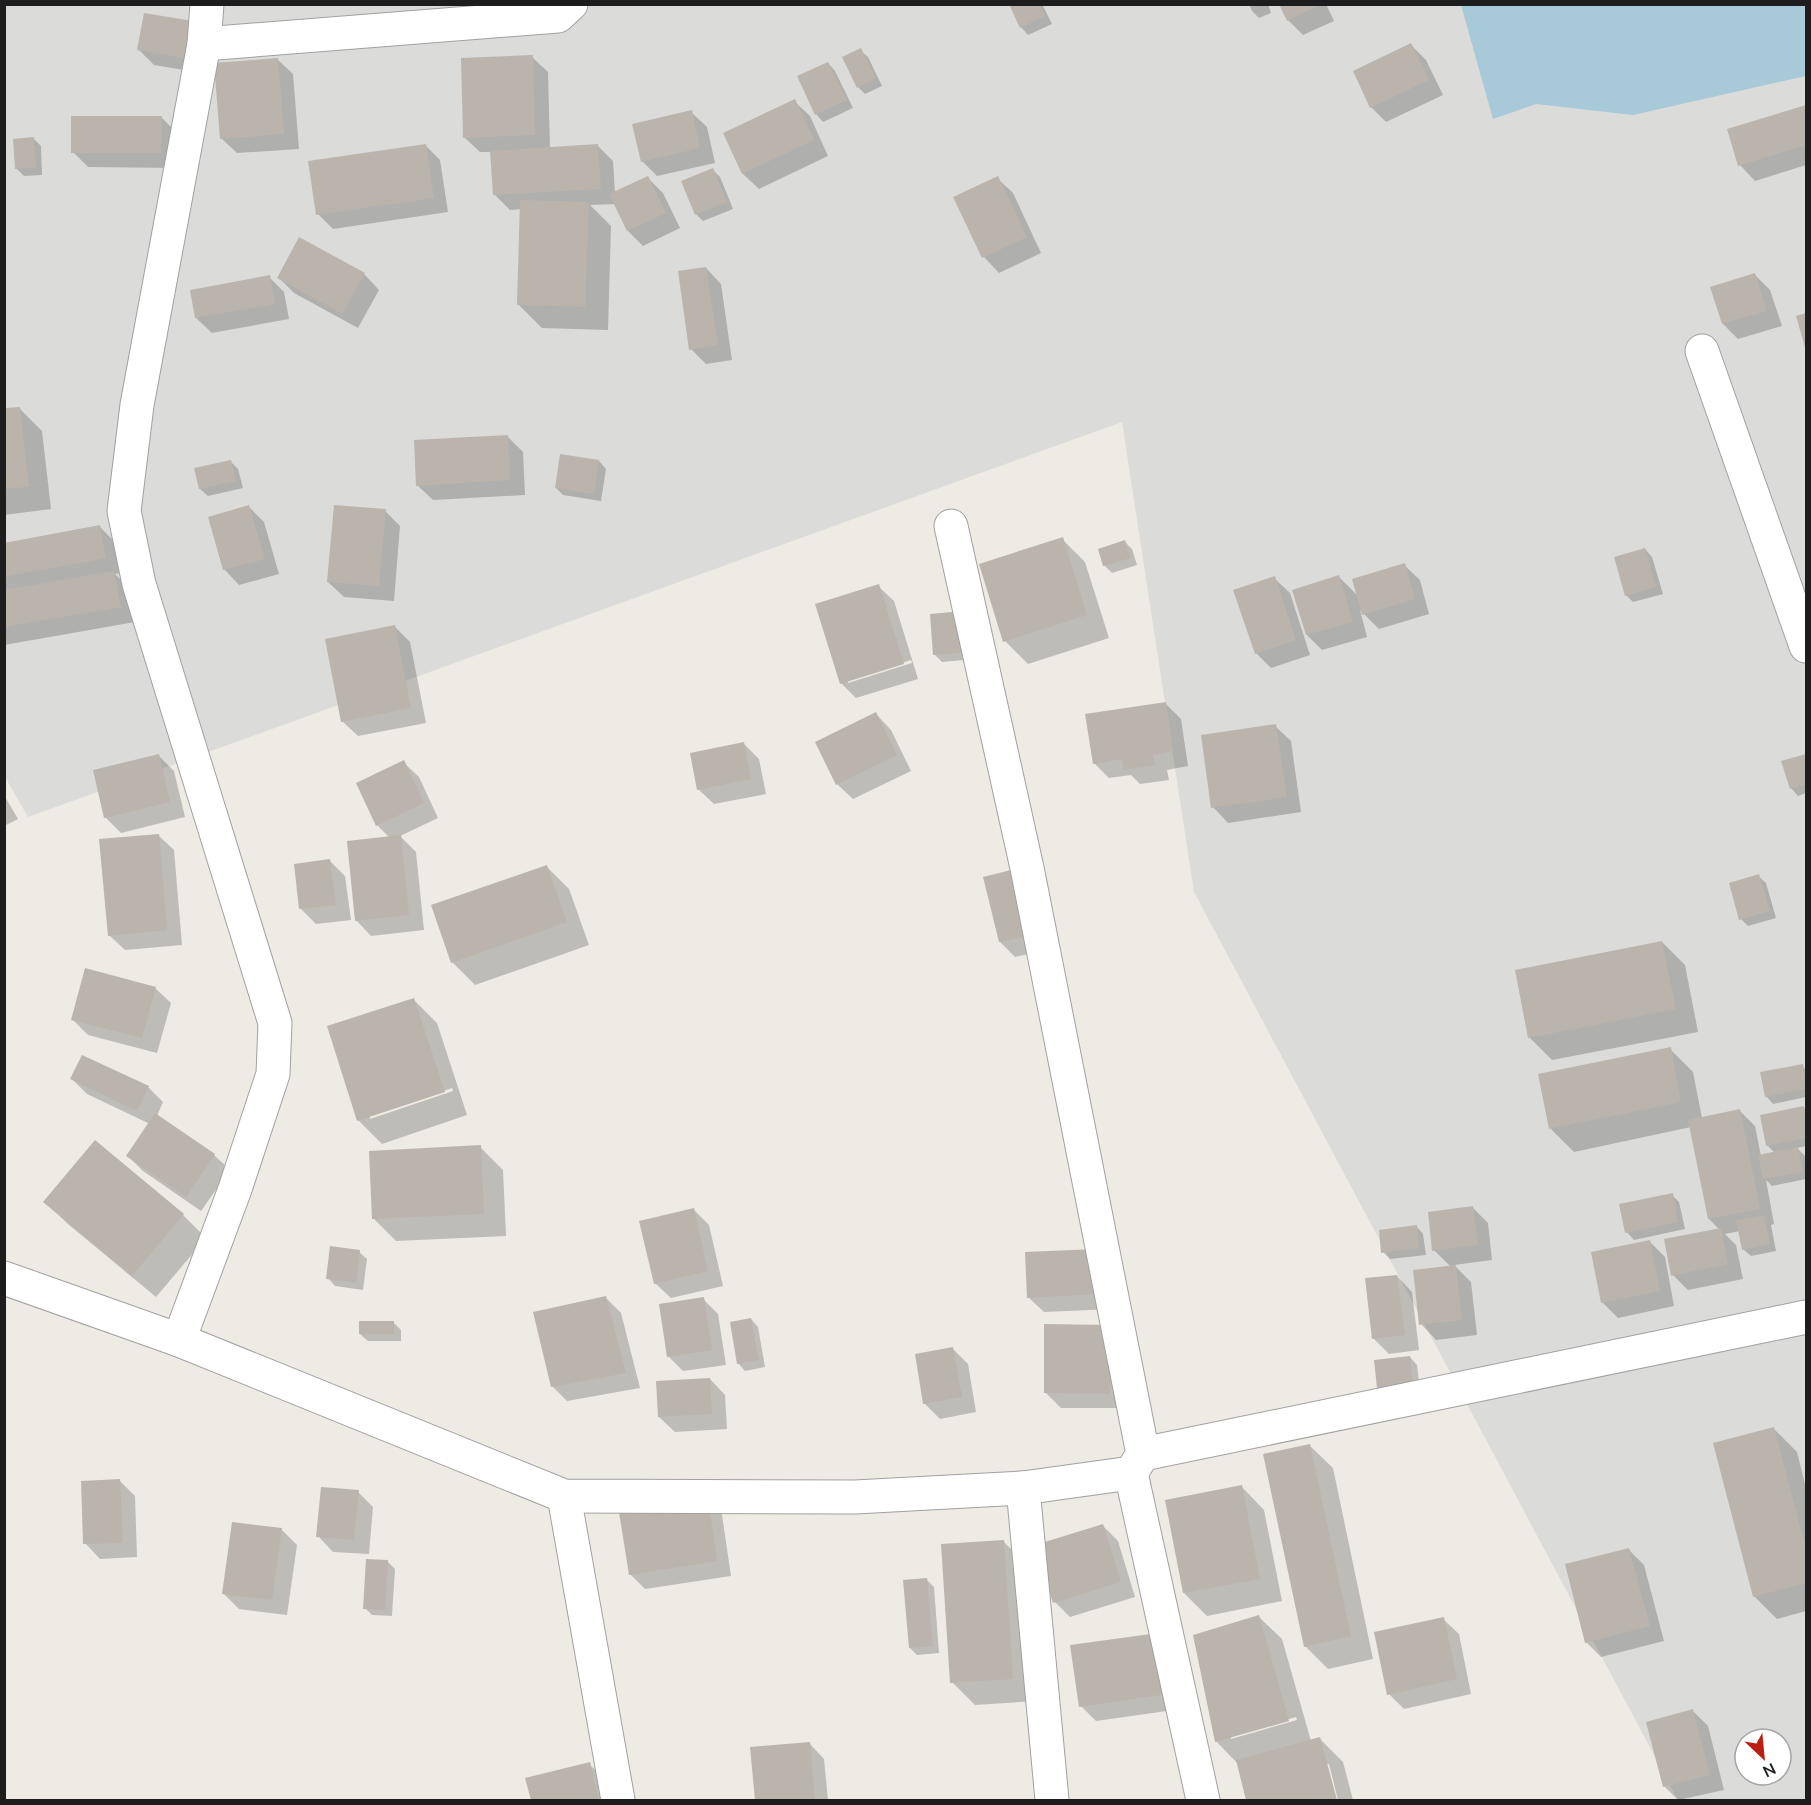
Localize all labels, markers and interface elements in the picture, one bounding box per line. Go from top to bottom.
north arrow [1733,1727,1793,1787]
text: N [1759,1757,1779,1782]

